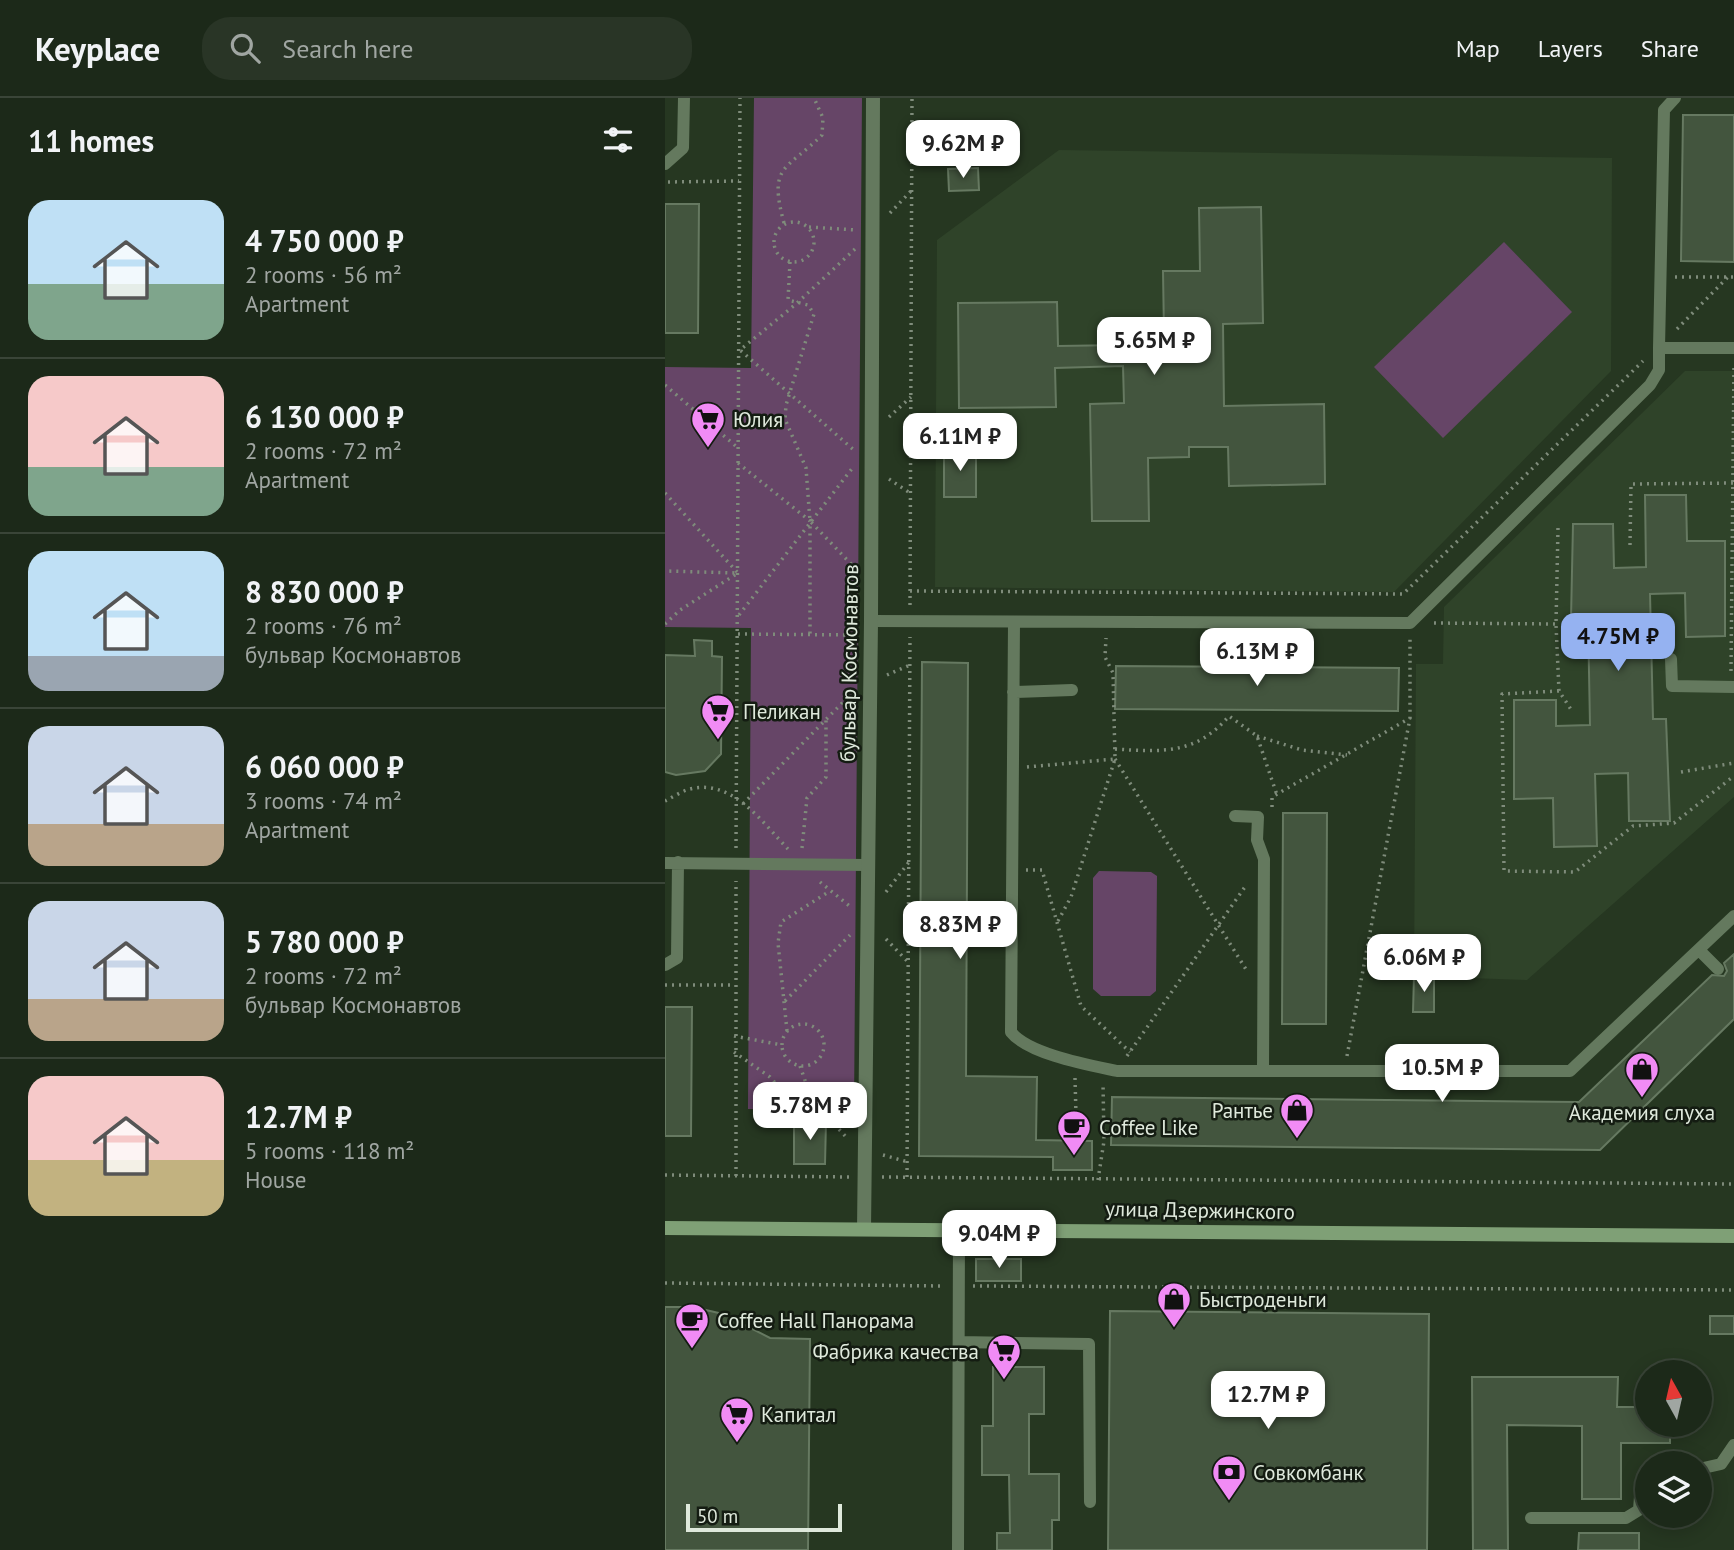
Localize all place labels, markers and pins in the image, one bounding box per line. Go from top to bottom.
pin: 9.62M ₽ [898,120,1028,180]
pin: 5.65M ₽ [1089,317,1219,377]
supermarket icon: Юлия [689,400,727,449]
place label: Юлия [733,406,783,433]
pin: 6.11M ₽ [895,414,1025,473]
pin: 4.75M ₽ [1553,614,1683,673]
pin: 6.13M ₽ [1192,628,1322,688]
supermarket icon: Пеликан [699,692,737,741]
place label: Пеликан [743,698,821,725]
pin: 8.83M ₽ [895,902,1025,961]
pin: 6.06M ₽ [1359,934,1489,994]
pin: 10.5M ₽ [1377,1044,1507,1104]
shop icon: Академия слуха [1623,1050,1661,1099]
pin: 5.78M ₽ [745,1082,875,1142]
shop icon: Рантье [1278,1091,1316,1140]
place label: Рантье [1212,1097,1273,1124]
place label: Академия слуха [1569,1099,1715,1126]
cafe icon: Coffee Like [1055,1108,1093,1157]
place label: Coffee Like [1099,1114,1198,1141]
pin: 9.04M ₽ [934,1210,1064,1270]
shop icon: Быстроденьги [1155,1280,1193,1329]
place label: Быстроденьги [1199,1286,1327,1313]
cafe icon: Coffee Hall Панорама [673,1301,711,1350]
place label: Coffee Hall Панорама [717,1307,914,1334]
supermarket icon: Фабрика качества [985,1332,1023,1381]
place label: Фабрика качества [812,1338,979,1365]
pin: 12.7M ₽ [1203,1372,1333,1431]
supermarket icon: Капитал [718,1395,756,1444]
place label: Капитал [761,1401,836,1428]
bank icon: Совкомбанк [1210,1453,1248,1502]
place label: Совкомбанк [1253,1459,1364,1486]

